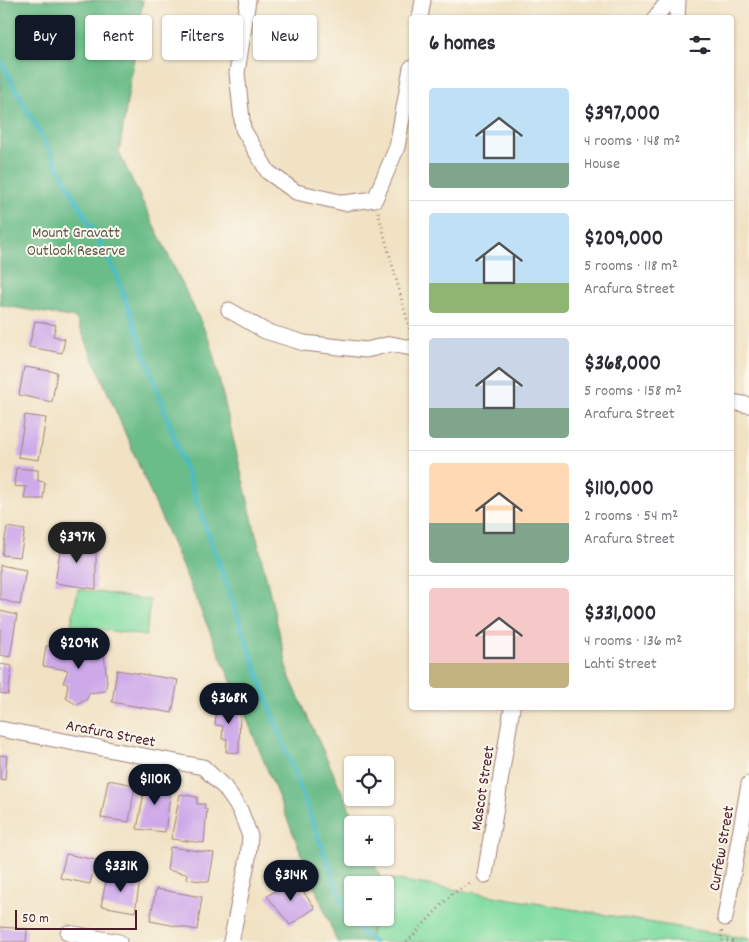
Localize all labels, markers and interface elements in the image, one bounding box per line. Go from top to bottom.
chip: Buy [15,15,75,60]
chip: Rent [85,15,152,60]
chip: Filters [162,15,243,60]
chip: New [253,15,317,60]
text: 6 homes [429,30,496,60]
icon: filters [686,31,714,59]
text: $397,000 [584,100,660,130]
icon: home [469,108,529,168]
text: 4 rooms · 148 m² [584,130,680,153]
text: House [584,153,620,176]
park label: Mount Gravatt Outlook Reserve [27,222,125,263]
text: $209,000 [584,225,663,255]
icon: home [469,233,529,293]
text: 5 rooms · 118 m² [584,255,678,278]
text: Arafura Street [584,278,675,301]
text: $368,000 [584,350,661,380]
icon: home [469,358,529,418]
text: 5 rooms · 158 m² [584,380,682,403]
text: Arafura Street [584,403,675,426]
text: $110,000 [584,475,654,505]
icon: home [469,483,529,543]
text: 2 rooms · 54 m² [584,505,678,528]
pin: $397K [42,522,112,564]
text: $397K [59,526,95,549]
text: Arafura Street [584,528,675,551]
text: $331,000 [584,600,656,630]
icon: home [469,608,529,668]
pin: $209K [44,628,114,670]
text: 4 rooms · 136 m² [584,630,682,653]
text: $209K [60,632,98,655]
text: Lahti Street [584,653,657,676]
pin: $368K [194,682,264,725]
text: $368K [211,687,247,710]
street label: Arafura Street [64,715,157,754]
street label: Mascot Street [465,744,502,832]
map controls [344,756,394,926]
button: locate [344,756,394,806]
pin: $110K [120,764,190,806]
text: $110K [139,768,171,791]
street label: Curfew Street [704,804,741,893]
button: + [344,816,394,866]
pin: $331K [86,850,156,893]
text: $331K [104,855,138,878]
pin: $314K [256,860,326,902]
text: $314K [275,864,307,887]
button: − [344,876,394,926]
scale bar [15,907,138,930]
text: 50 m [22,909,49,929]

